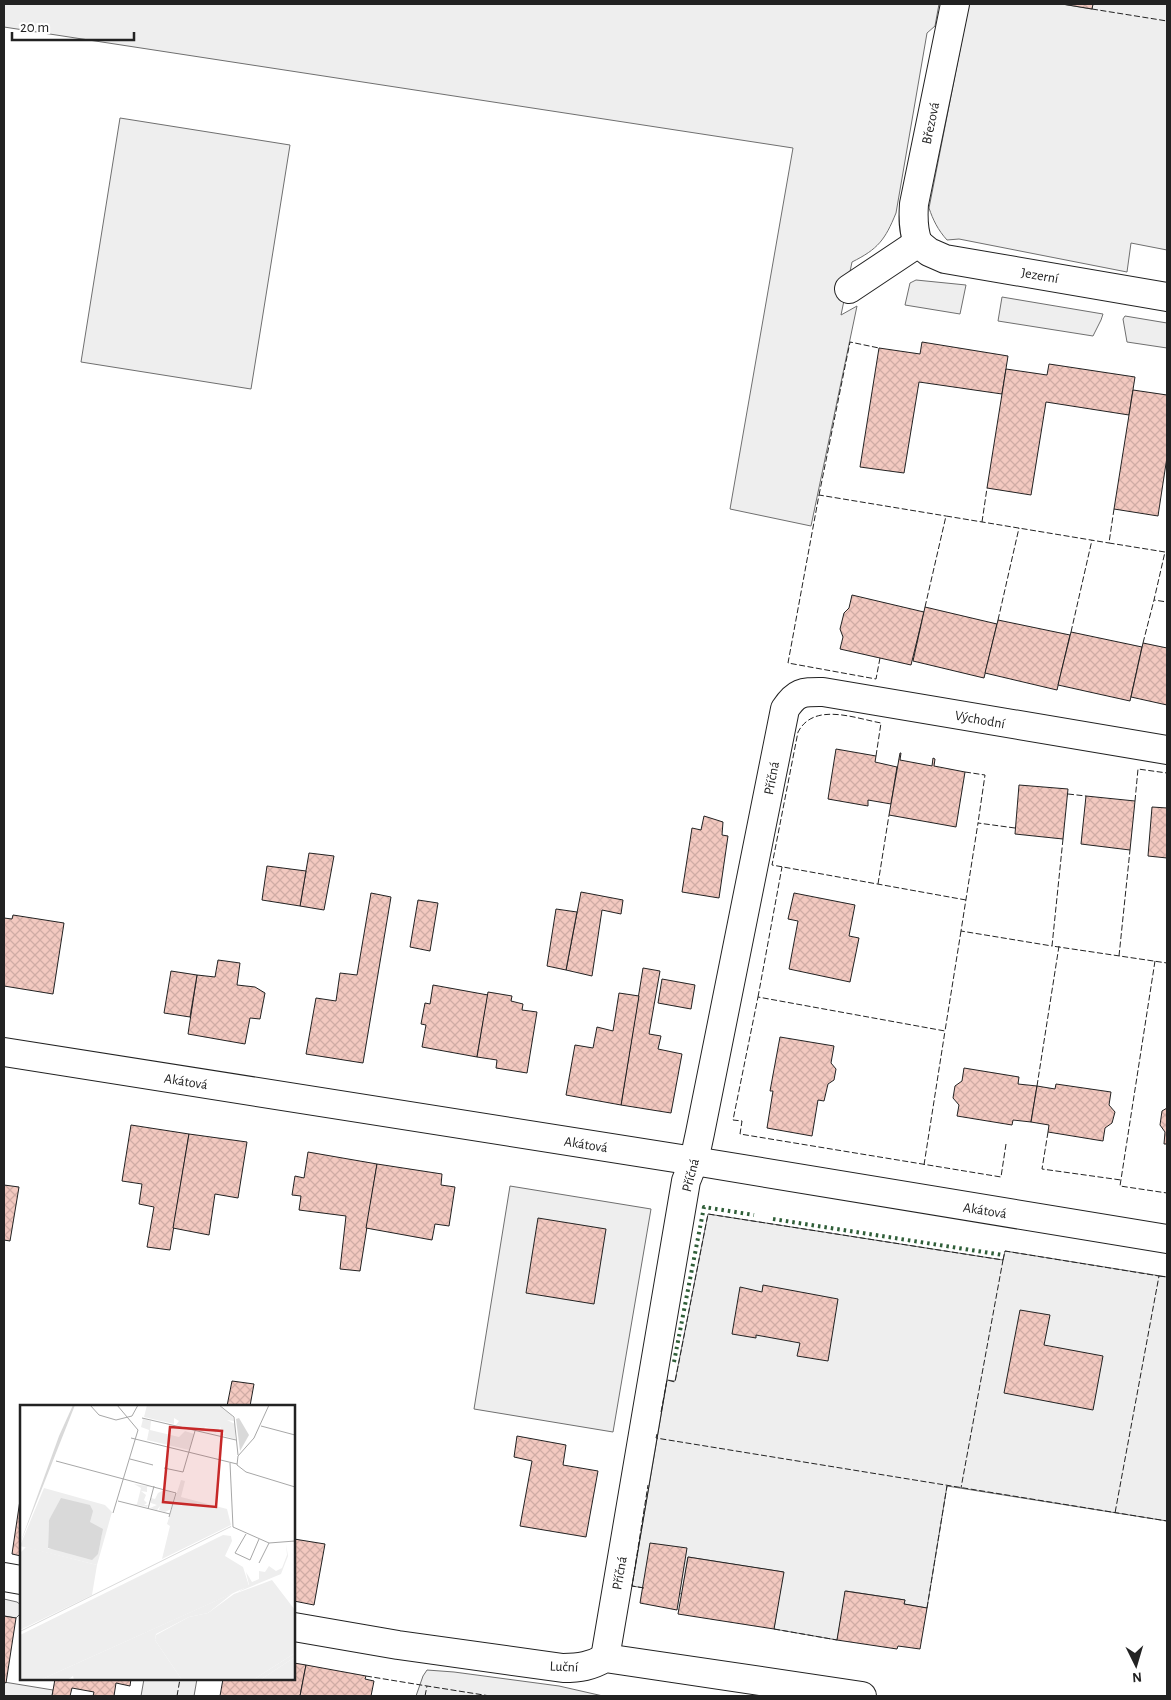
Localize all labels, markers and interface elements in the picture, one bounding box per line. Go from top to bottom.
scale bar [12,10,135,42]
text: 20 m [20,20,49,35]
street label: Březová [920,100,942,146]
street label: Jezerní [1020,266,1060,286]
street label: Východní [954,709,1007,731]
street label: Příčná [762,760,782,796]
street label: Akátová [163,1072,209,1092]
street label: Akátová [563,1135,609,1155]
street label: Příčná [680,1157,702,1193]
street label: Akátová [962,1201,1008,1221]
inset map [20,1405,295,1680]
street label: Příčná [610,1555,630,1591]
north arrow [1111,1640,1161,1690]
street label: Luční [549,1660,579,1675]
text: N [1132,1670,1143,1684]

